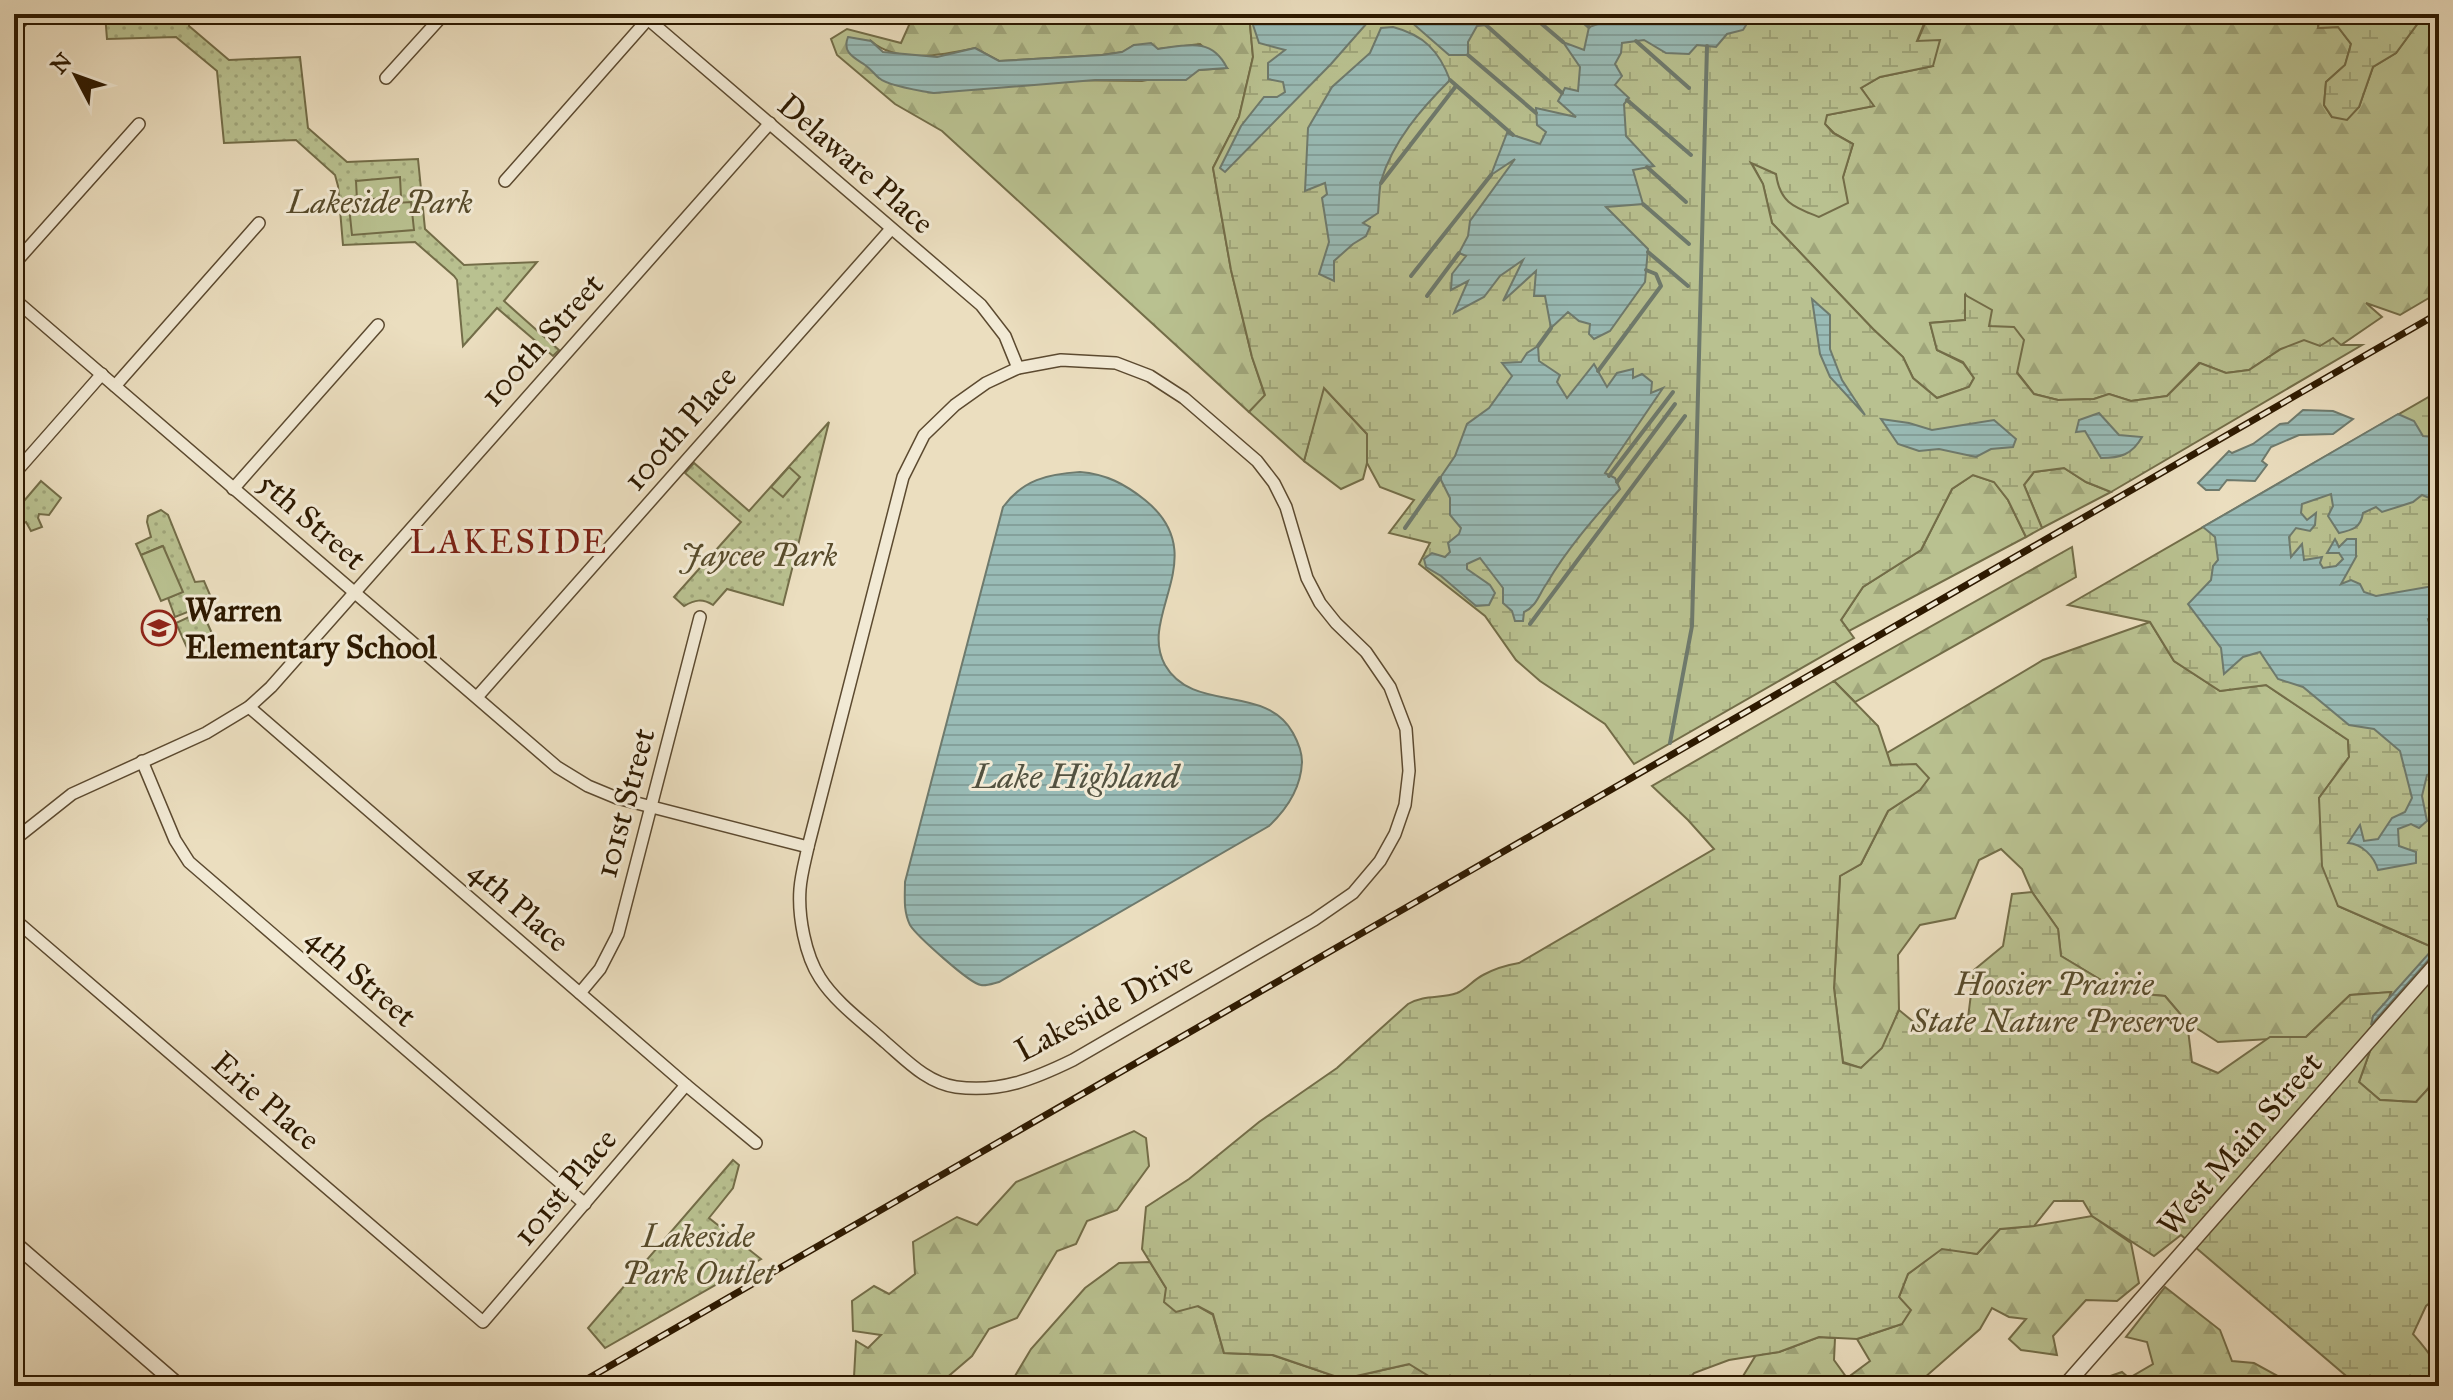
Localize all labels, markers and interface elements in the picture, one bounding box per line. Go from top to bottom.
north arrow [36,36,116,116]
text: N [45,47,78,79]
street label: Delaware Place [770,86,942,242]
park label: Lakeside Park [285,183,473,222]
street label: 100th Street [472,266,612,414]
street label: 100th Place [615,357,745,499]
street label: 5th Street [250,464,374,578]
district label: LAKESIDE [410,521,608,562]
park label: Jaycee Park [679,536,837,575]
place label: Warren Elementary School [185,591,438,667]
school or university icon: Warren Elementary School [140,609,178,647]
street label: 101st Street [586,724,664,882]
water label: Lake Highland [971,756,1181,797]
street label: 4th Place [460,852,578,960]
street label: 4th Street [298,919,424,1035]
street label: Lakeside Drive [1008,944,1200,1070]
park label: Hoosier Prairie State Nature Preserve [1910,965,2198,1041]
street label: Erie Place [204,1043,328,1159]
street label: West Main Street [2149,1044,2331,1244]
street label: 101st Place [505,1121,625,1253]
park label: Lakeside Park Outlet [622,1217,776,1293]

